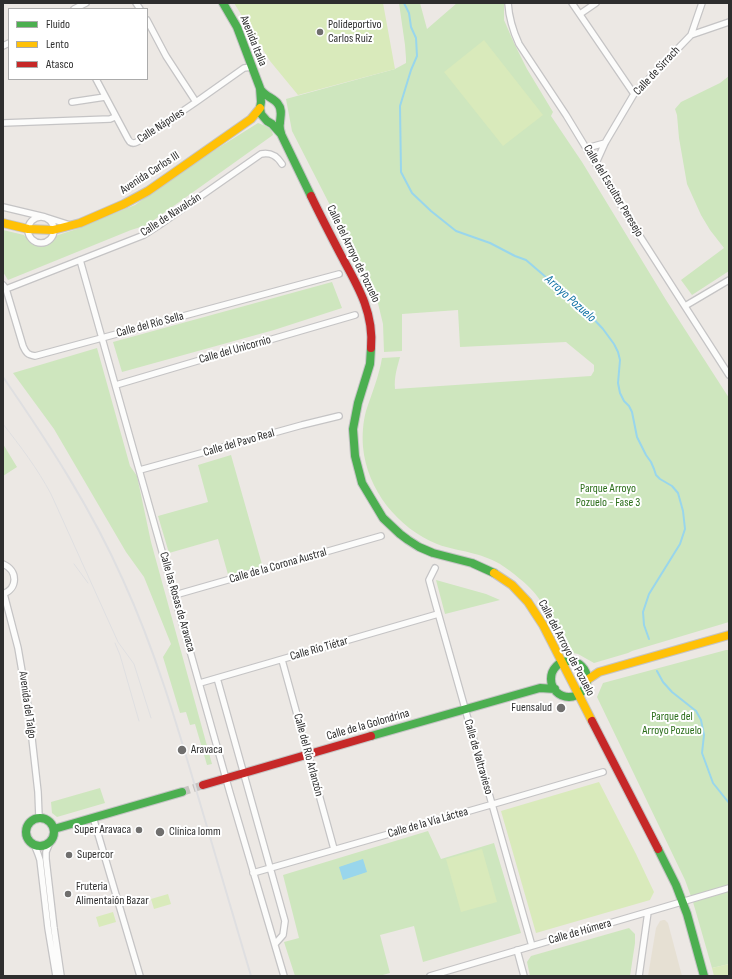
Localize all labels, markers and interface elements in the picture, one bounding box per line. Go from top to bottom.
legend [8,8,148,80]
street label: Avenida Italia [236,14,270,68]
text: Fluido [46,17,70,32]
place label: Polideportivo Carlos Ruiz [328,18,382,46]
marker: Polideportivo Carlos Ruiz [315,27,325,37]
text: Lento [46,37,69,52]
street label: Calle de Sirrach [631,43,683,99]
text: Atasco [46,57,73,72]
street label: Calle Nápoles [135,105,187,147]
street label: Calle del Escultor Peresejo [580,142,646,240]
street label: Avenida Carlos III [118,149,182,197]
street label: Calle de Navalcán [138,190,204,240]
street label: Calle del Arroyo de Pozuelo [323,203,383,305]
water label: Arroyo Pozuelo [541,272,599,326]
street label: Calle del Río Sella [115,309,185,341]
street label: Calle del Unicornio [197,333,273,367]
street label: Calle del Pavo Real [202,426,276,460]
park label: Parque Arroyo Pozuelo - Fase 3 [576,482,640,510]
street label: Calle de la Corona Austral [228,545,328,587]
street label: Calle las Rosas de Aravaca [156,550,198,654]
street label: Calle del Arroyo de Pozuelo [535,597,597,699]
street label: Calle Río Tiétar [288,634,350,664]
street label: Avenida del Talgo [15,670,39,740]
place label: Fuensalud [511,701,552,715]
marker: Fuensalud [555,702,567,714]
street label: Calle de la Golondrina [325,706,411,744]
park label: Parque del Arroyo Pozuelo [642,710,702,738]
street label: Calle del Río Arlanzón [290,712,326,798]
street label: Calle de Valtravieso [460,718,496,796]
place label: Aravaca [191,743,222,757]
marker: Aravaca [176,744,188,756]
street label: Calle de la Vía Láctea [386,805,470,841]
place label: Super Aravaca [74,823,131,837]
marker: Super Aravaca [134,825,144,835]
place label: Clínica Iomm [169,825,221,839]
marker: Clínica Iomm [154,826,166,838]
place label: Supercor [77,848,113,862]
marker: Supercor [64,850,74,860]
place label: Fruteria Alimentaión Bazar [76,880,149,908]
marker: Fruteria Alimentaión Bazar [63,889,73,899]
street label: Calle de Húmera [547,916,613,948]

